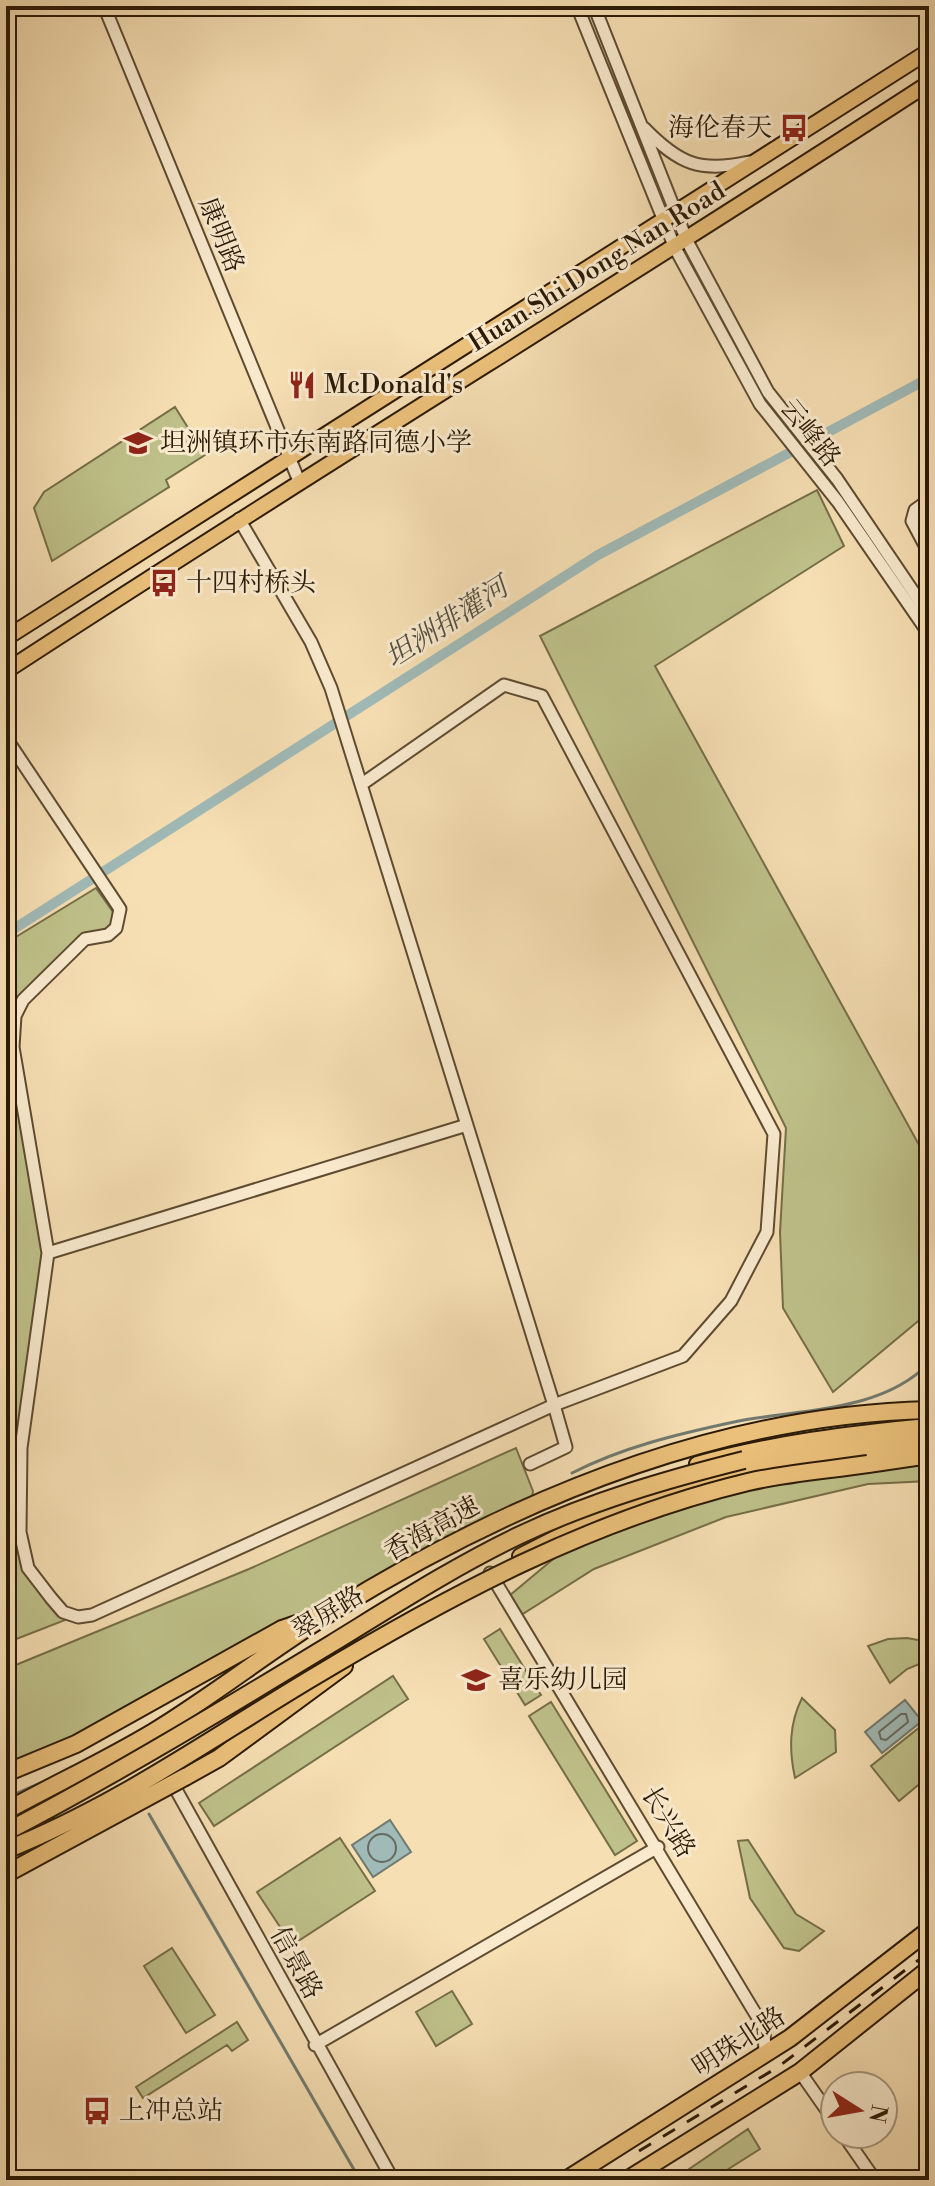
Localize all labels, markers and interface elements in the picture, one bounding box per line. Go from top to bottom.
place label: 海伦春天 [668,112,772,144]
bus stop icon: 海伦春天 [779,113,809,143]
street label: Huan Shi Dong Nan Road [463,175,731,359]
street label: 康明路 [192,193,250,277]
place label: McDonald's [324,369,463,401]
restaurant icon: McDonald's [287,370,317,400]
street label: 云峰路 [773,393,847,473]
place label: 坦洲镇环市东南路同德小学 [160,427,472,459]
school or university icon: 坦洲镇环市东南路同德小学 [123,428,153,458]
place label: 十四村桥头 [186,567,316,599]
water label: 坦洲排灌河 [379,567,519,676]
bus stop icon: 十四村桥头 [149,568,179,598]
street label: 香海高速 [379,1490,485,1568]
street label: 翠屏路 [286,1579,370,1647]
place label: 喜乐幼儿园 [498,1664,628,1696]
school or university icon: 喜乐幼儿园 [461,1665,491,1695]
street label: 长兴路 [634,1780,702,1864]
street label: 信景路 [263,1921,329,2005]
street label: 明珠北路 [687,2000,791,2084]
north arrow [819,2070,899,2150]
place label: 上冲总站 [119,2095,223,2127]
bus stop icon: 上冲总站 [82,2096,112,2126]
text: N [862,2102,892,2125]

